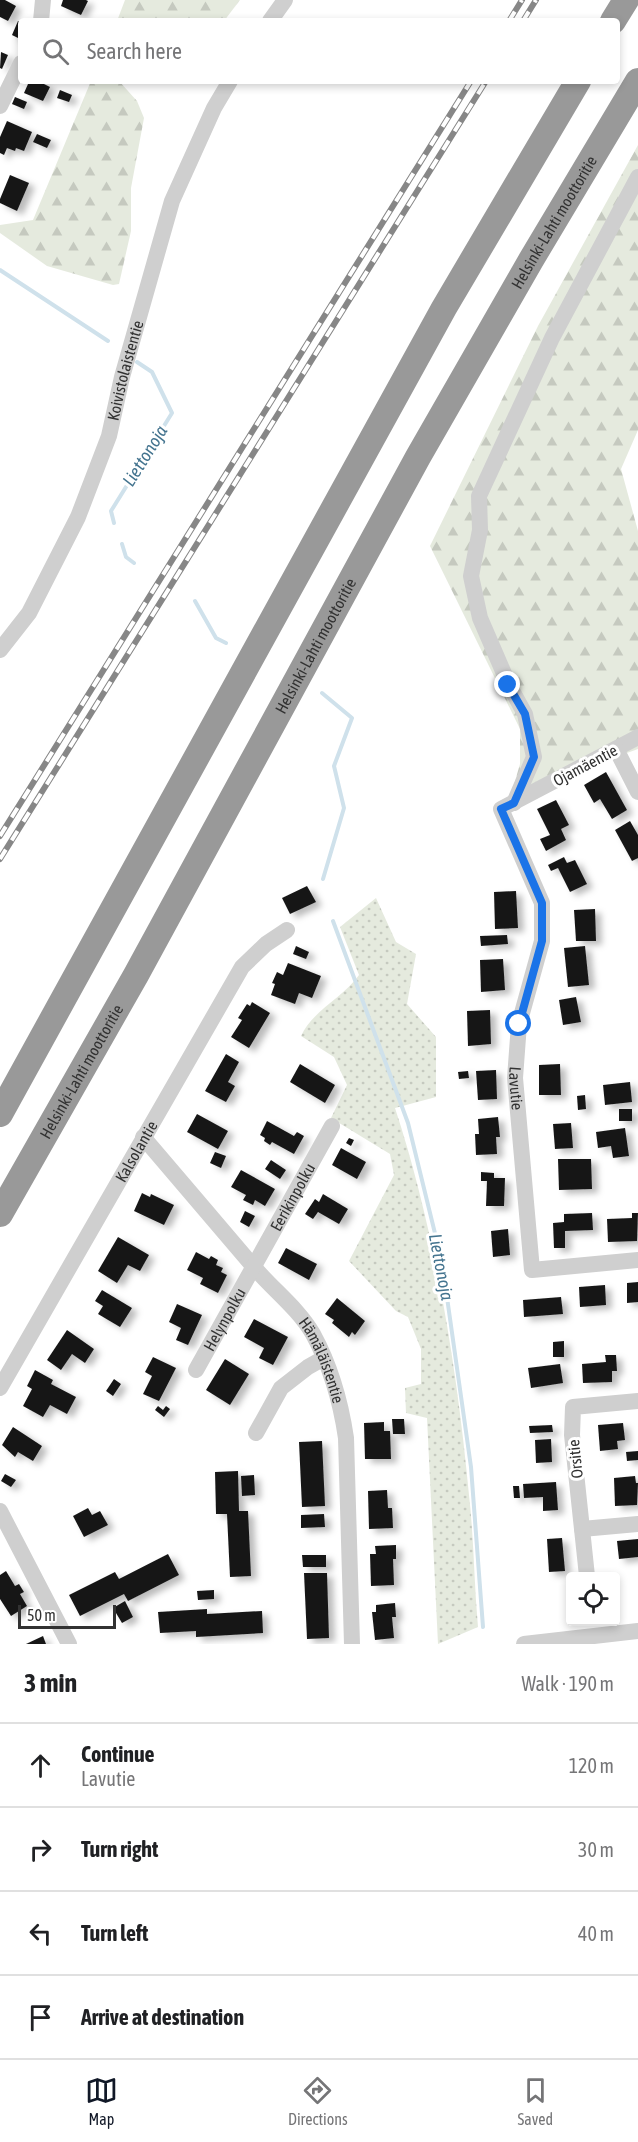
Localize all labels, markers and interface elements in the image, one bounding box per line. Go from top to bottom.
search box [18,18,620,84]
icon: search [39,35,72,68]
text: Search here [87,38,182,64]
street label: Helsinki-Lahti moottoritie [508,153,600,292]
street label: Koivistolaistentie [104,318,147,422]
water label: Liettonoja [118,421,172,490]
street label: Helsinki-Lahti moottoritie [271,575,359,716]
route end [494,671,520,697]
street label: Ojamäentie [550,741,621,790]
street label: Helsinki-Lahti moottoritie [36,1001,126,1142]
route start [505,1010,531,1036]
street label: Lavutie [506,1066,527,1111]
street label: Kalsolantie [111,1118,161,1185]
street label: Eerikinpolku [266,1160,318,1234]
water label: Liettonoja [425,1232,458,1303]
street label: Helynpolku [200,1285,249,1354]
street label: Hämäläistentie [295,1313,348,1405]
street label: Orsitie [564,1439,586,1479]
map controls [566,1572,620,1626]
button: locate [566,1572,620,1626]
scale bar [18,1602,116,1630]
text: 50 m [27,1606,56,1624]
text: 3 min [24,1668,77,1698]
text: Walk · 190 m [522,1672,614,1695]
text: Continue [81,1741,155,1767]
icon: ahead [24,1749,57,1782]
text: 120 m [569,1754,614,1777]
text: Lavutie [81,1767,135,1790]
icon: right [24,1833,57,1866]
text: Turn right [81,1836,158,1862]
text: 30 m [578,1838,614,1861]
icon: left [24,1917,57,1950]
text: Turn left [81,1920,148,1946]
text: 40 m [578,1922,614,1945]
icon: arrive [24,2001,57,2034]
text: Arrive at destination [81,2004,244,2030]
tab: Map [85,2074,118,2128]
tab: Directions [288,2074,348,2128]
tab: Saved [518,2074,553,2128]

